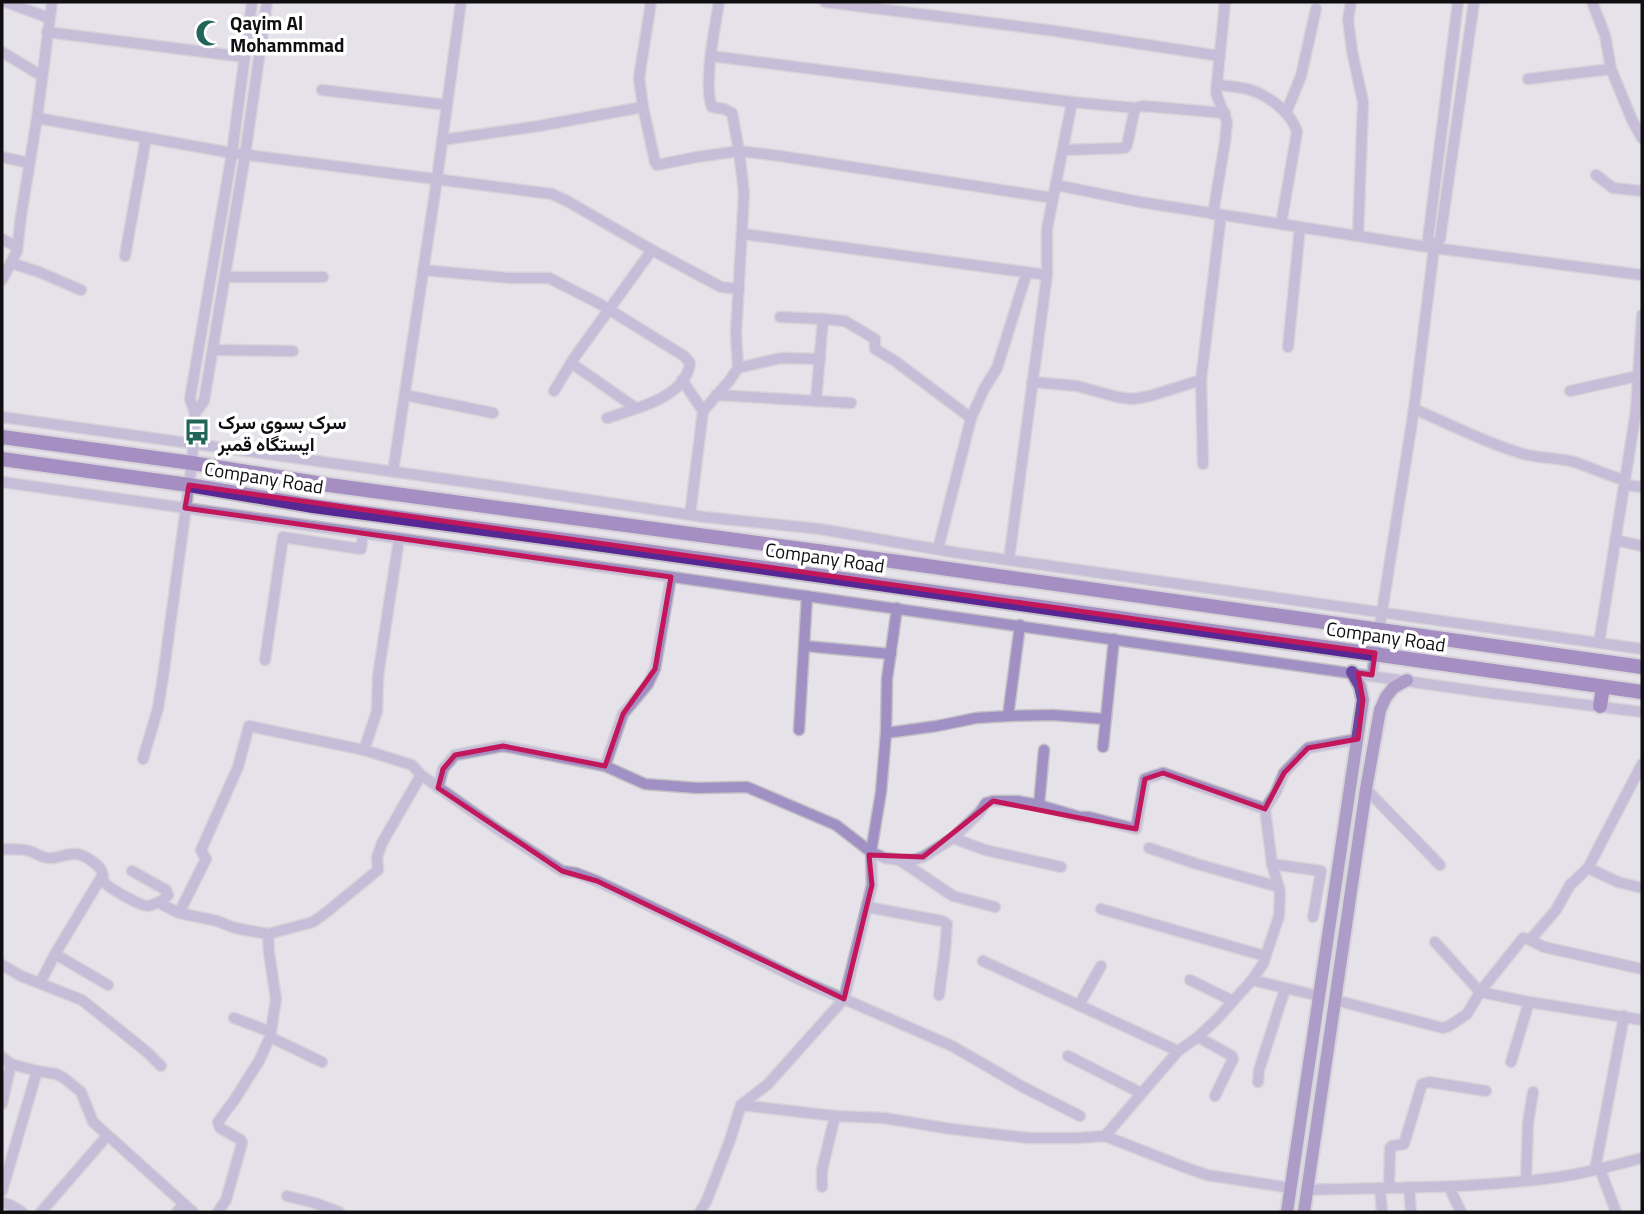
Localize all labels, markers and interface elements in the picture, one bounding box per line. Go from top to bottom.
place label: Qayim Al Mohammmad [230,8,344,59]
mosque icon: Qayim Al Mohammmad [194,18,224,48]
place label: سرک بسوی سرک ایستگاه قمبر [217,407,346,458]
bus stop icon: سرک بسوی سرک ایستگاه قمبر [182,417,212,447]
street label: Company Road [202,453,326,501]
street label: Company Road [763,534,887,580]
street label: Company Road [1324,613,1448,659]

